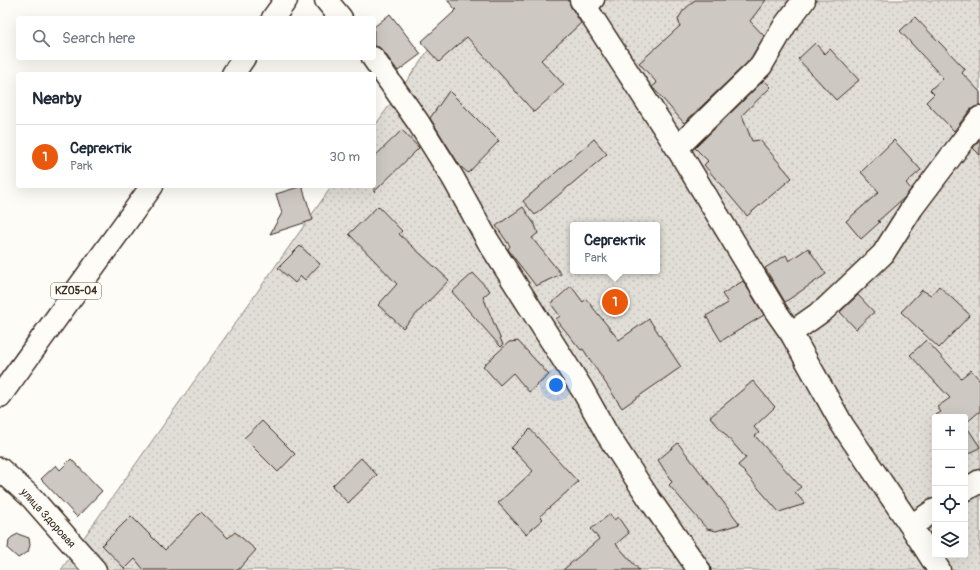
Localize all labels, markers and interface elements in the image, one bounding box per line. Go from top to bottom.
search box [16,16,376,60]
icon: search [30,27,52,49]
text: Search here [62,29,135,48]
text: Nearby [32,88,81,109]
text: Сергектік [70,139,132,158]
text: 1 [42,149,48,165]
text: 30 m [330,149,360,165]
text: Park [70,158,93,174]
popup [570,222,660,274]
text: Сергектік [584,231,646,250]
text: Park [584,250,607,266]
road number: KZ05-04 [51,283,101,299]
pin: 1 [602,287,628,317]
your location [546,375,566,395]
map controls [932,414,968,558]
button: + [932,414,968,450]
button: − [932,450,968,486]
street label: улица Здоровая [17,485,78,550]
button: locate [932,486,968,522]
button: layers [932,522,968,558]

